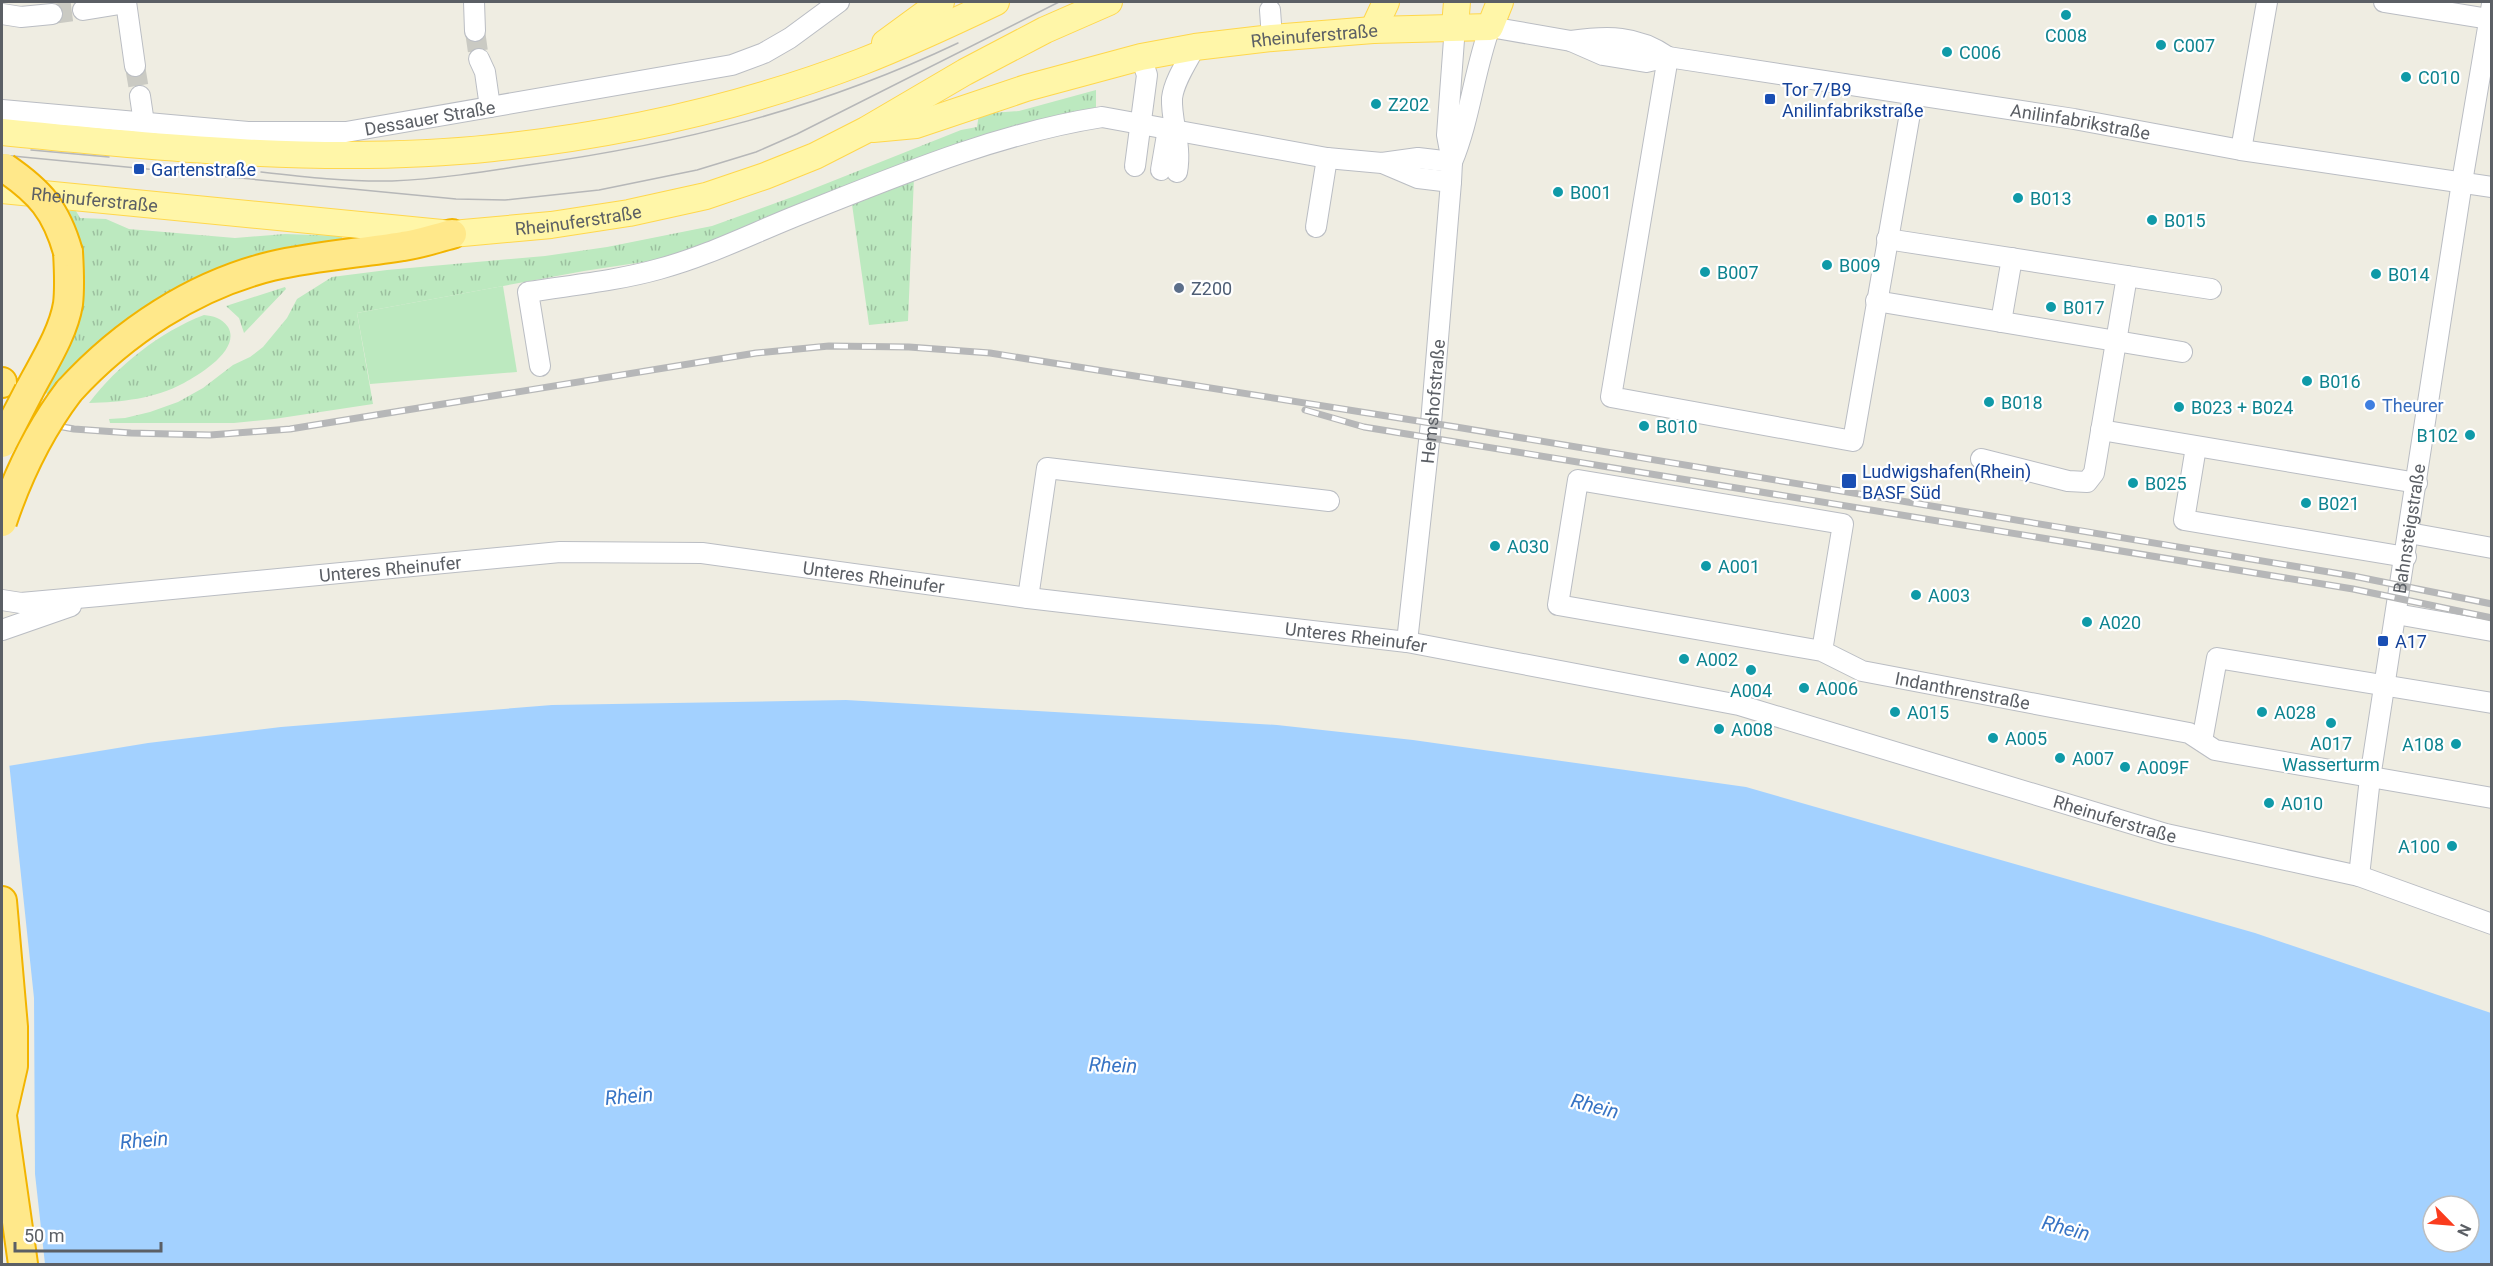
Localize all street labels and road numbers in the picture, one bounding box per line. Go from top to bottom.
street label: Rheinuferstraße [1249,19,1378,51]
street label: Dessauer Straße [363,96,497,139]
street label: Anilinfabrikstraße [2009,99,2152,143]
street label: Rheinuferstraße [30,182,159,216]
street label: Rheinuferstraße [514,200,643,239]
street label: Hemshofstraße [1416,338,1448,465]
street label: Bahnsteigstraße [2388,462,2429,595]
street label: Unteres Rheinufer [318,551,462,585]
street label: Unteres Rheinufer [802,557,946,597]
street label: Unteres Rheinufer [1284,617,1429,656]
street label: Indanthrenstraße [1893,667,2032,713]
street label: Rheinuferstraße [2051,790,2178,846]

